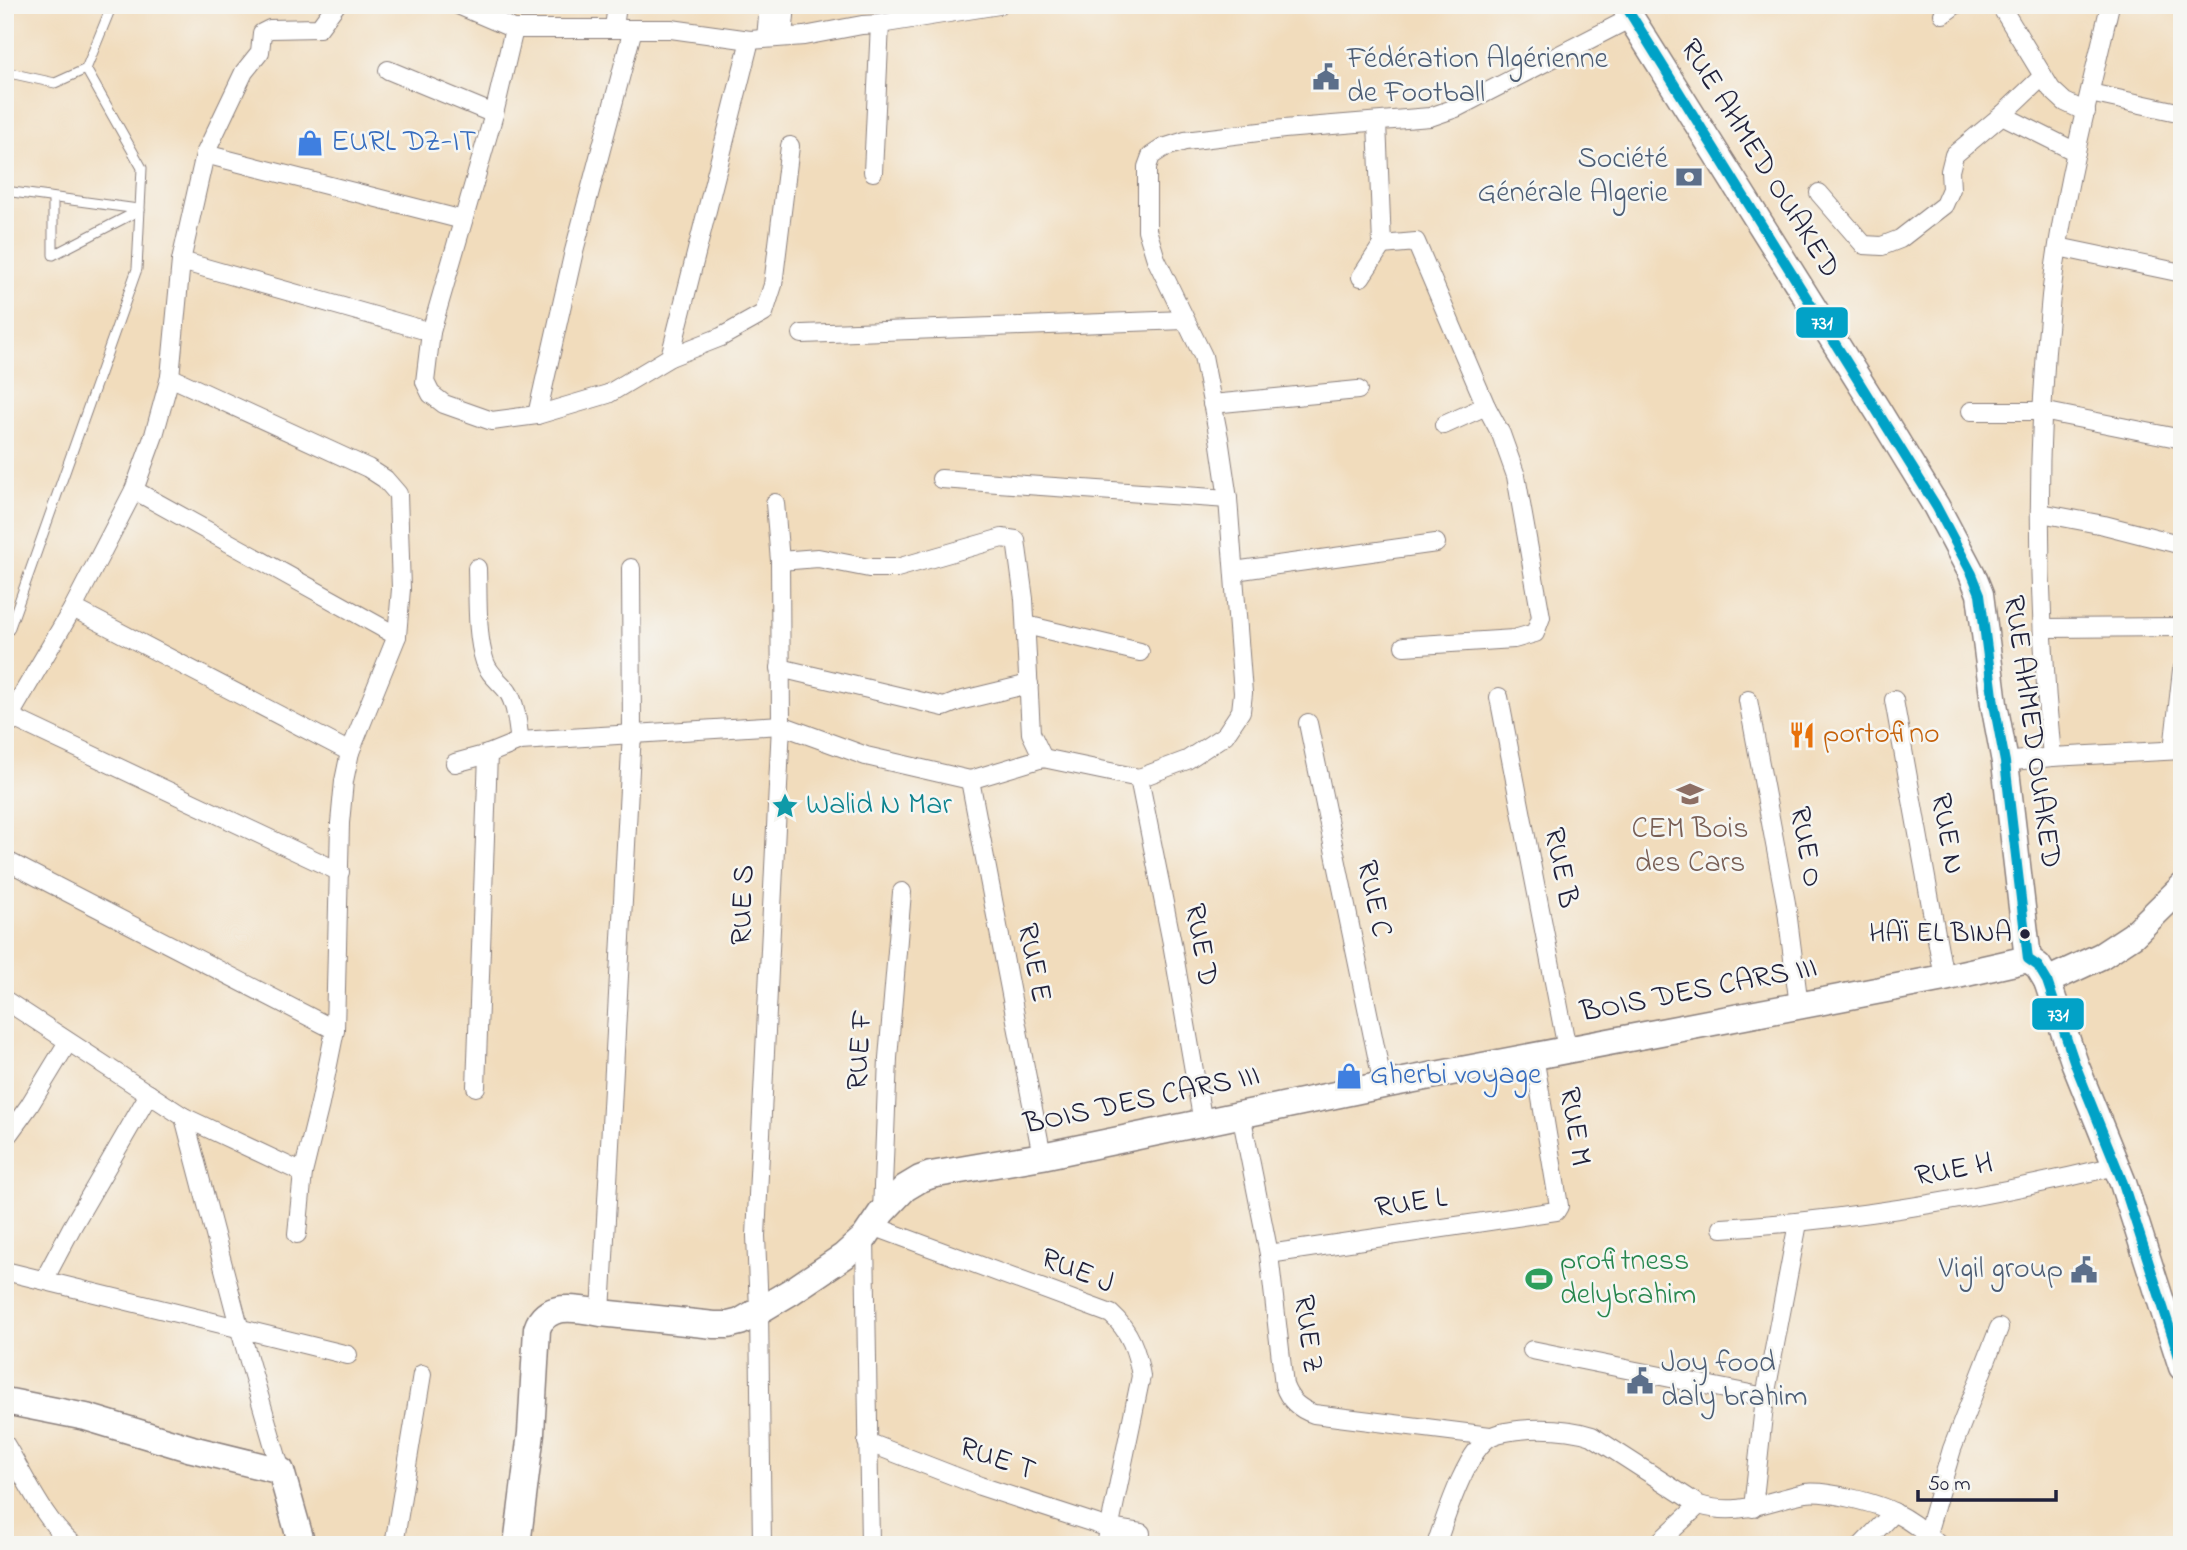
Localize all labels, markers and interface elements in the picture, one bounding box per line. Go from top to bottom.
street label: RUE AHMED OUAKED [1667,31,1851,287]
place label: Fédération Algérienne de Football [1346,38,1609,116]
public building icon: Fédération Algérienne de Football [1311,62,1341,92]
place label: EURL DZ-IT [331,121,476,165]
shop icon: EURL DZ-IT [295,128,325,158]
place label: Société Générale Algerie [1477,138,1669,216]
bank icon: Société Générale Algerie [1674,162,1704,192]
line badge: 731 [1795,306,1849,339]
text: 731 [1811,311,1833,338]
street label: RUE AHMED OUAKED [1990,593,2072,871]
place label: portofino [1823,713,1940,757]
restaurant icon: portofino [1787,720,1817,750]
school or university icon: CEM Bois des Cars [1675,779,1705,809]
place label: Walid N Mar [806,784,952,828]
street label: RUE N [1917,790,1975,878]
place icon: Walid N Mar [770,791,800,821]
street label: RUE O [1776,803,1834,891]
place label: CEM Bois des Cars [1632,808,1748,886]
street label: RUE B [1531,824,1589,912]
street label: RUE C [1343,856,1403,942]
street label: RUE S [721,864,767,946]
street label: RUE D [1171,900,1229,990]
place label: HAÏ EL BINA [1869,914,2012,955]
street label: RUE E [1004,920,1062,1006]
marker: HAÏ EL BINA [2018,927,2032,941]
street label: BOIS DES CARS III [1576,946,1821,1036]
line badge: 731 [2031,997,2085,1031]
text: 731 [2047,1003,2069,1030]
street label: RUE F [836,1008,886,1092]
place label: Gherbi voyage [1370,1054,1542,1098]
street label: BOIS DES CARS III [1019,1055,1264,1148]
shop icon: Gherbi voyage [1334,1061,1364,1091]
street label: RUE M [1546,1084,1602,1170]
street label: RUE H [1911,1143,1997,1199]
street label: RUE L [1372,1176,1451,1231]
street label: RUE J [1034,1237,1120,1307]
place label: profitness delybrahim [1560,1240,1696,1318]
place label: Vigil group [1938,1248,2063,1292]
public building icon: Vigil group [2069,1255,2099,1285]
sports icon: profitness delybrahim [1524,1264,1554,1294]
street label: RUE Z [1280,1292,1334,1376]
place label: Joy food daly brahim [1661,1342,1808,1420]
public building icon: Joy food daly brahim [1625,1366,1655,1396]
street label: RUE T [953,1426,1041,1494]
scale bar [1918,1459,2056,1503]
text: 50 m [1928,1470,1971,1500]

